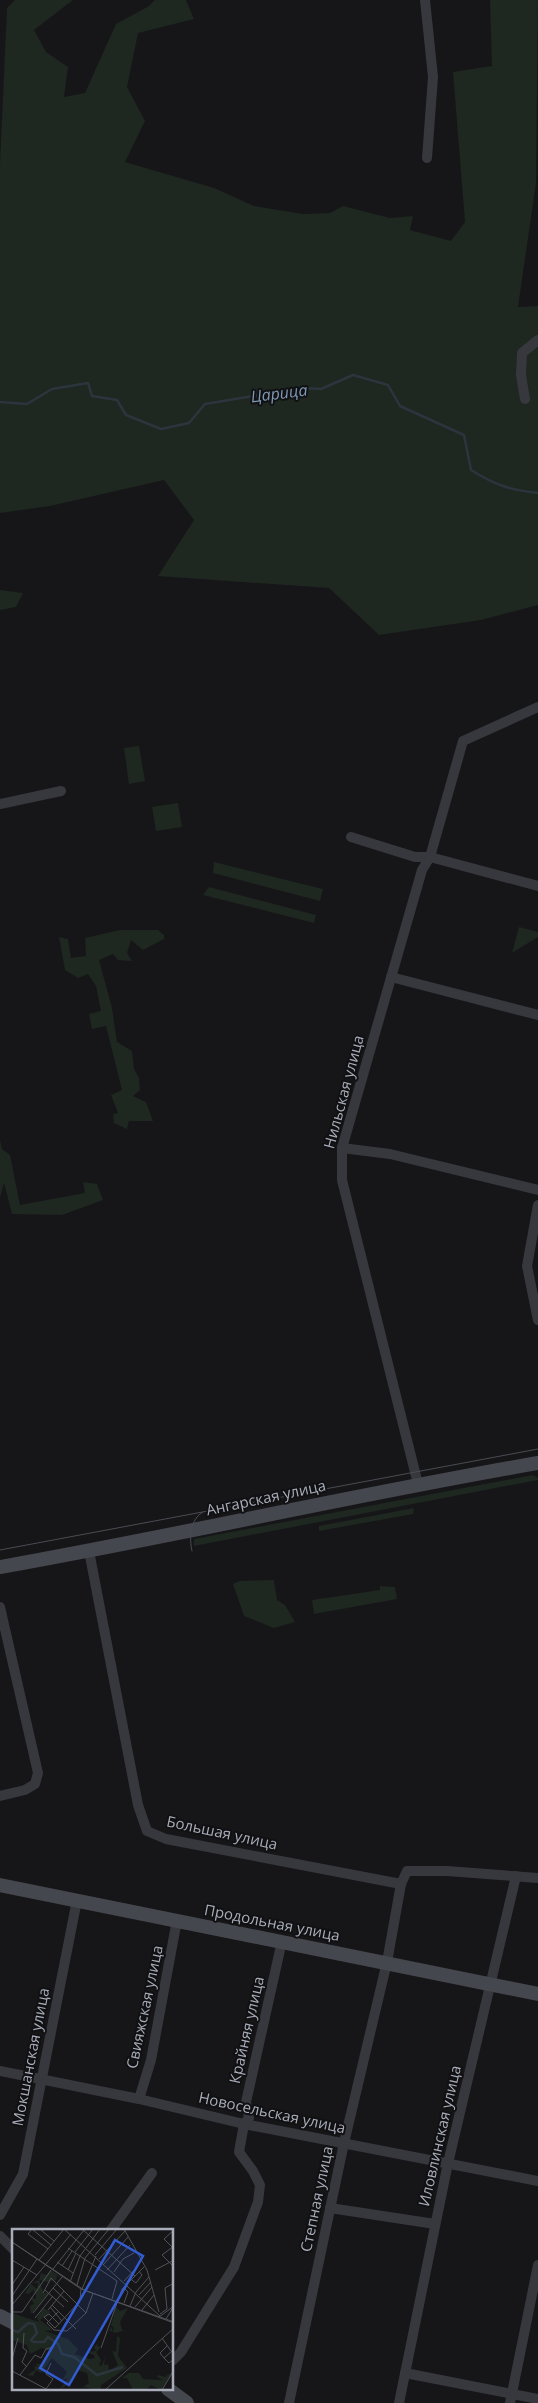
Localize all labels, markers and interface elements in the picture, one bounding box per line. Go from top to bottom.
water label: Царица [249,379,309,407]
street label: Нильская улица [318,1033,368,1151]
street label: Ангарская улица [204,1475,327,1519]
street label: Большая улица [165,1811,279,1854]
street label: Продольная улица [203,1899,342,1945]
street label: Свияжская улица [121,1943,167,2070]
street label: Крайняя улица [224,1974,268,2085]
street label: Мокшанская улица [7,1986,53,2128]
street label: Иловлинская улица [413,2063,465,2208]
street label: Новосельская улица [197,2087,347,2137]
street label: Степная улица [295,2144,337,2254]
inset map [12,2229,174,2390]

